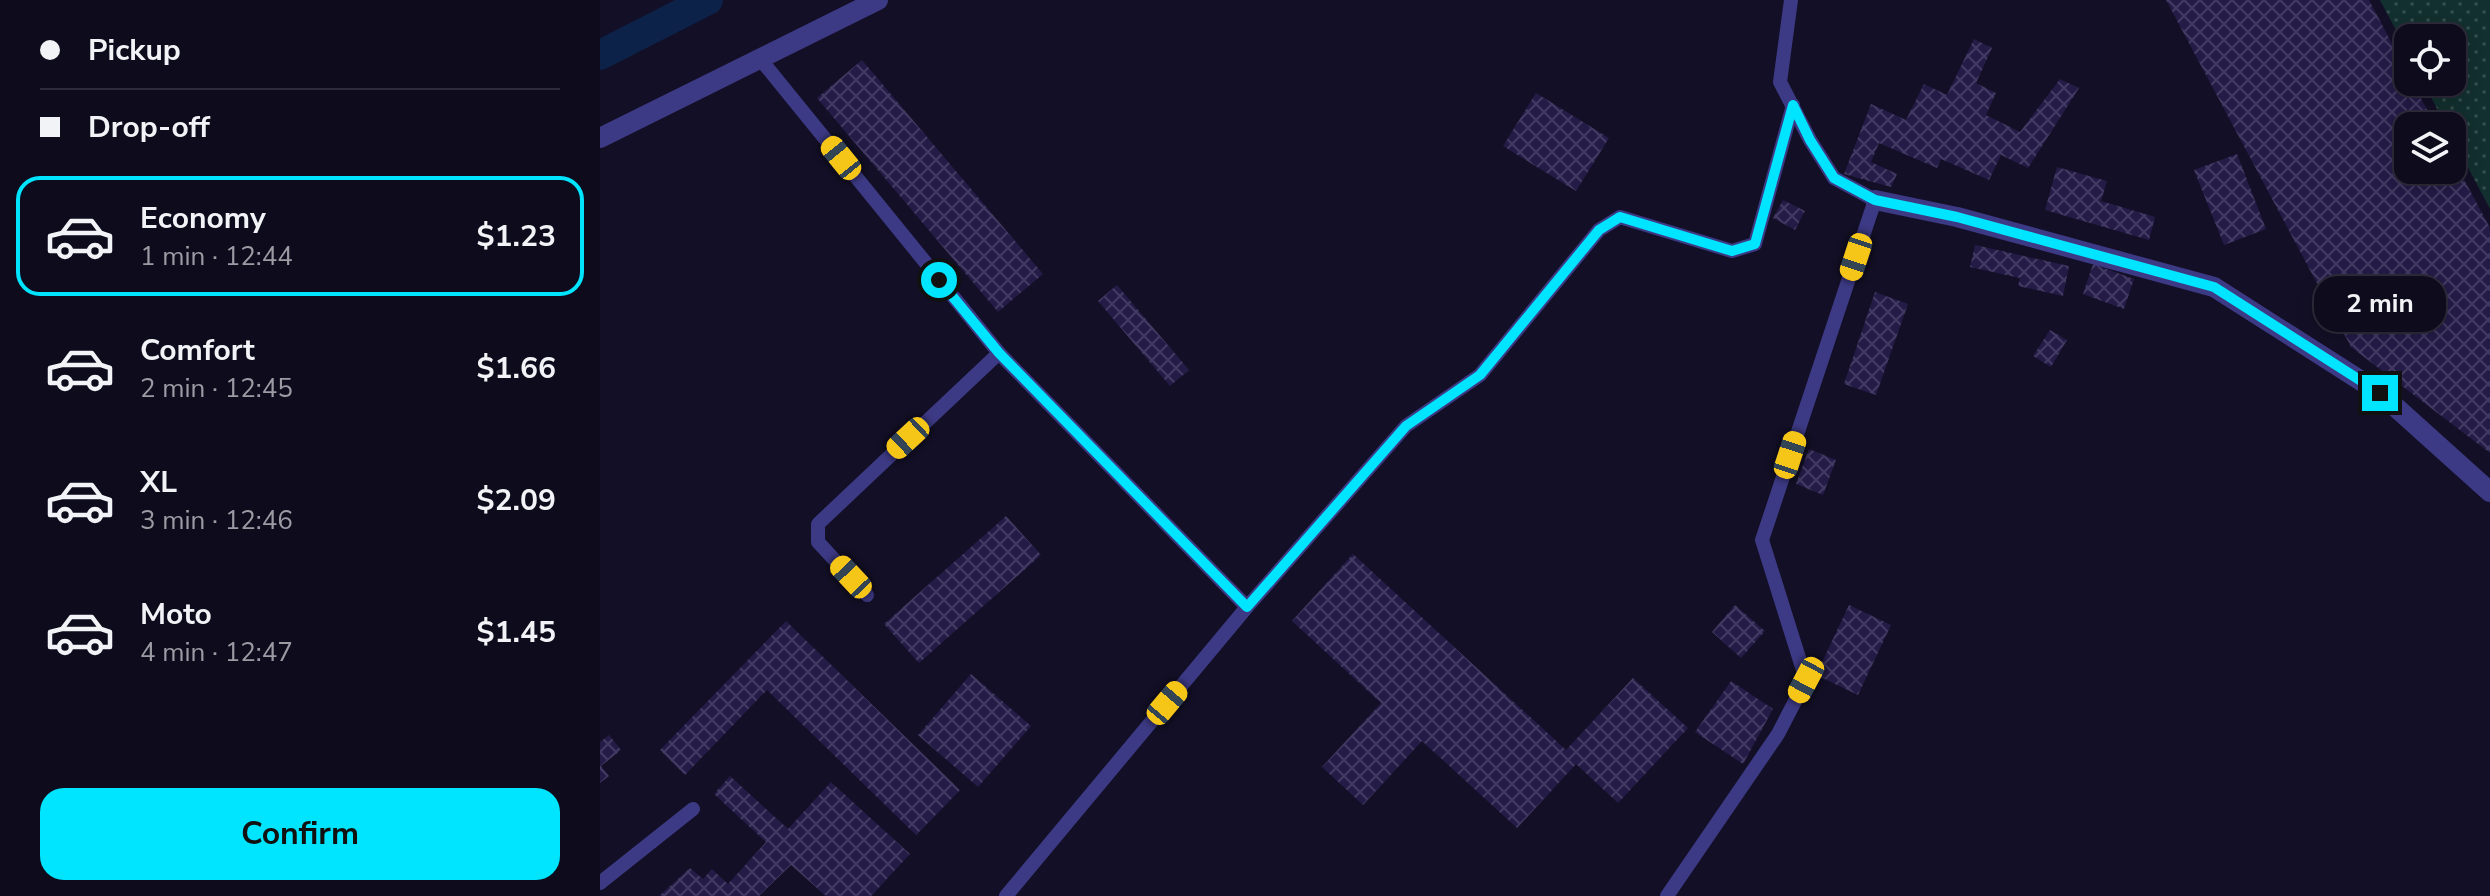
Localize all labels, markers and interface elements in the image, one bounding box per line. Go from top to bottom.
map controls [2394,24,2466,184]
button: locate [2394,24,2466,96]
text: Pickup [88,30,181,71]
text: Drop-off [88,107,210,148]
button: layers [2394,112,2466,184]
car [817,132,865,184]
text: Economy [140,198,266,239]
icon: car [44,200,116,272]
text: $1.23 [477,216,556,257]
car [1837,230,1875,284]
text: 1 min · 12:44 [140,239,293,274]
route start [921,262,957,298]
callout: 2 min [2314,277,2446,333]
text: 2 min [2346,286,2414,321]
text: Comfort [140,330,255,371]
icon: car [44,332,116,404]
text: $1.66 [477,348,556,389]
text: 2 min · 12:45 [140,371,293,406]
route end [2362,375,2398,411]
car [882,413,934,463]
car [1771,428,1809,482]
text: XL [140,462,177,503]
icon: car [44,464,116,536]
text: $2.09 [477,480,556,521]
text: 3 min · 12:46 [140,503,293,538]
car [826,551,876,603]
text: Moto [140,594,212,635]
icon: car [44,596,116,668]
text: $1.45 [477,612,556,653]
text: 4 min · 12:47 [140,635,293,670]
car [1784,653,1828,707]
car [1142,677,1192,729]
button: Confirm [40,788,560,880]

